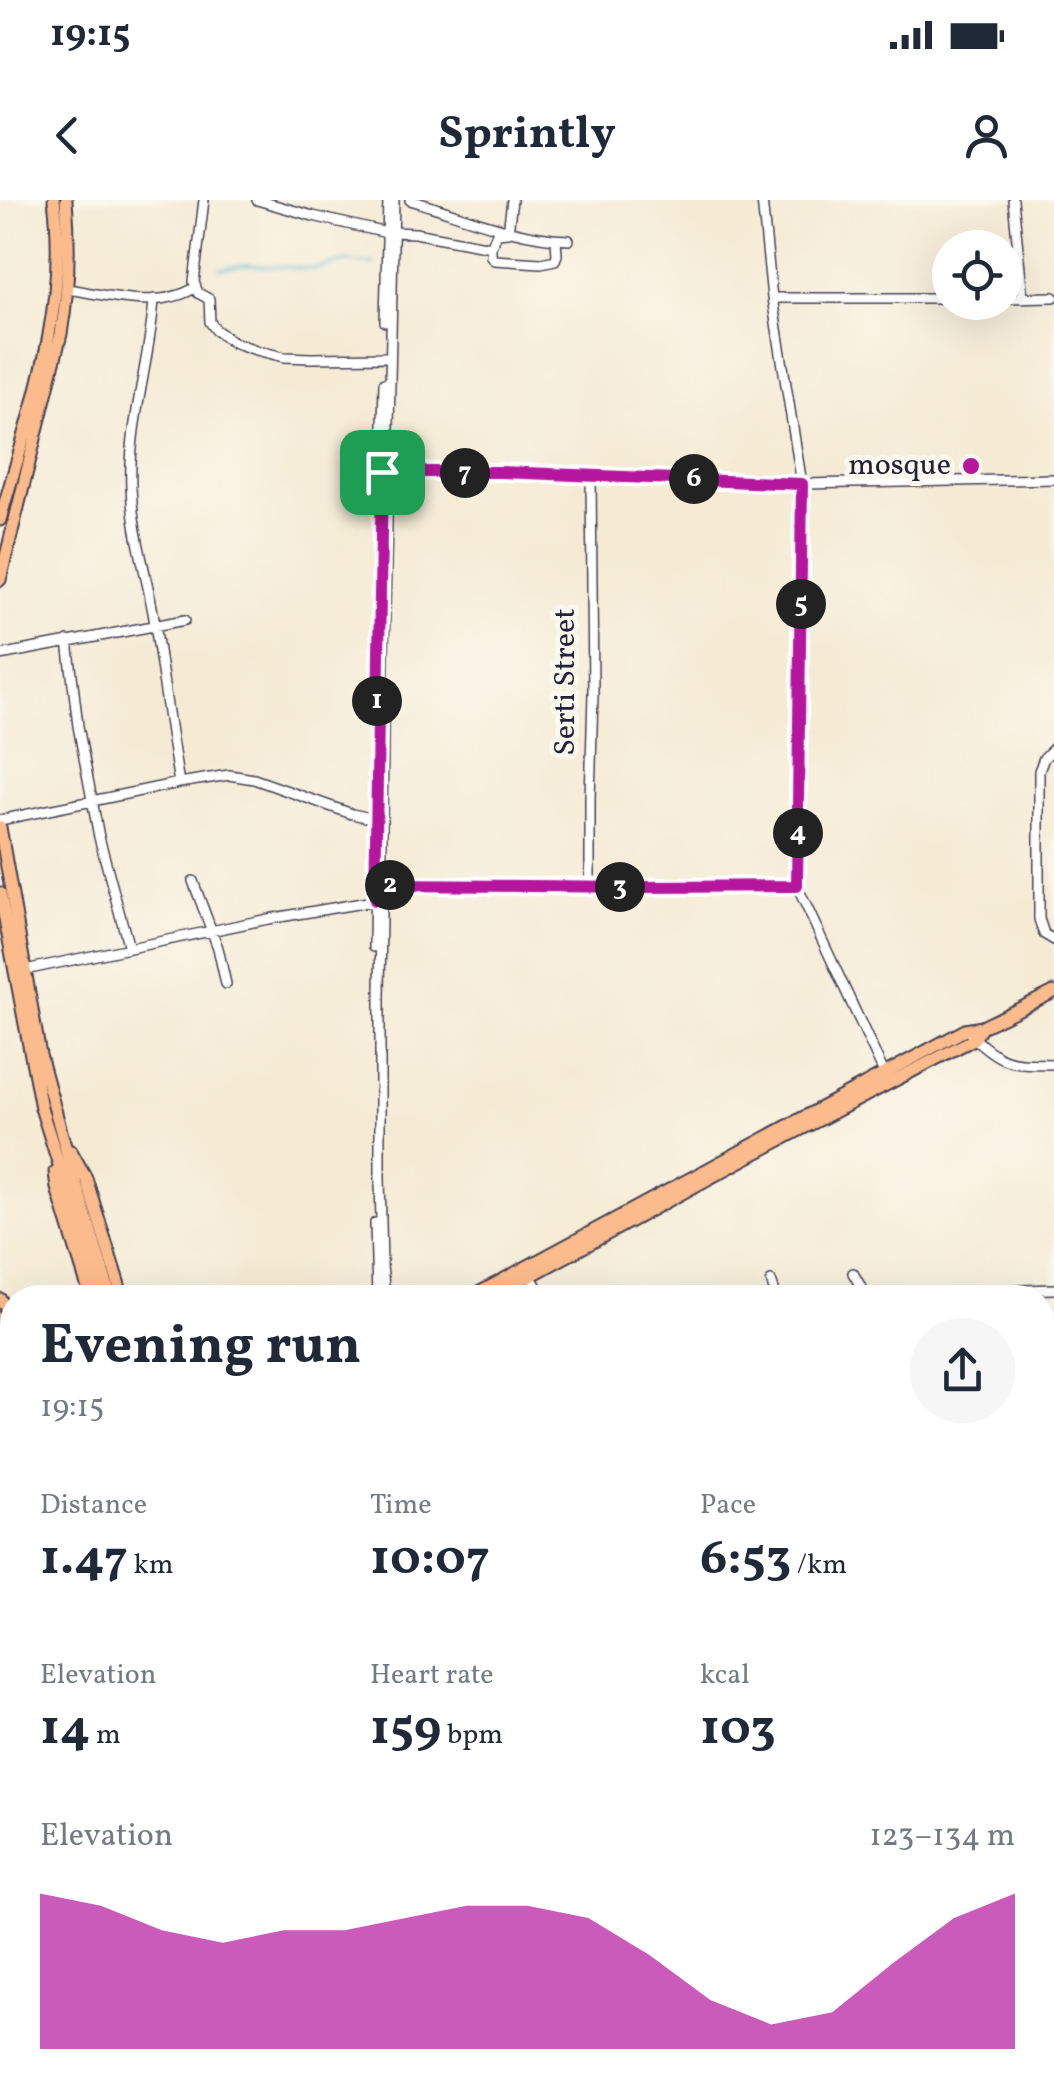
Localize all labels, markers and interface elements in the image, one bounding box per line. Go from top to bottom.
text: 19:15 [50,9,131,62]
text: Sprintly [438,104,616,167]
icon: back [40,108,95,163]
icon: person [959,108,1014,163]
map controls [932,230,1022,320]
button: locate [932,230,1022,320]
pin [340,430,425,515]
icon: arrive [355,445,410,500]
place label: mosque [848,445,951,487]
pin: 7 [440,448,490,498]
text: 7 [458,453,472,492]
pin: 6 [669,454,719,504]
marker: mosque [960,455,982,477]
text: 6 [686,459,702,498]
pin: 5 [776,579,826,629]
text: 5 [794,584,808,623]
street label: Serti Street [545,608,587,756]
pin: 1 [352,676,402,726]
text: 1 [371,681,383,720]
pin: 4 [773,808,823,858]
text: 4 [790,813,806,852]
pin: 2 [365,860,415,910]
pin: 3 [595,862,645,912]
text: 2 [383,865,397,904]
text: 3 [613,867,627,906]
text: Evening run [40,1310,361,1386]
button: share [910,1318,1015,1423]
text: 19:15 [40,1386,104,1430]
text: Distance [40,1486,147,1525]
text: Time [370,1486,431,1525]
text: Pace [700,1486,756,1525]
text: 1.47 [40,1525,128,1595]
text: 10:07 [370,1525,490,1595]
text: 6:53 [700,1525,791,1595]
text: km [128,1546,174,1585]
text: /km [791,1546,847,1585]
text: Elevation [40,1656,156,1695]
text: Heart rate [370,1656,494,1695]
text: kcal [700,1656,750,1695]
text: 14 [40,1695,90,1765]
text: 159 [370,1695,441,1765]
text: 103 [700,1695,776,1765]
text: m [90,1716,121,1755]
text: bpm [441,1716,503,1755]
text: Elevation [40,1815,173,1859]
text: 123–134 m [869,1815,1015,1859]

